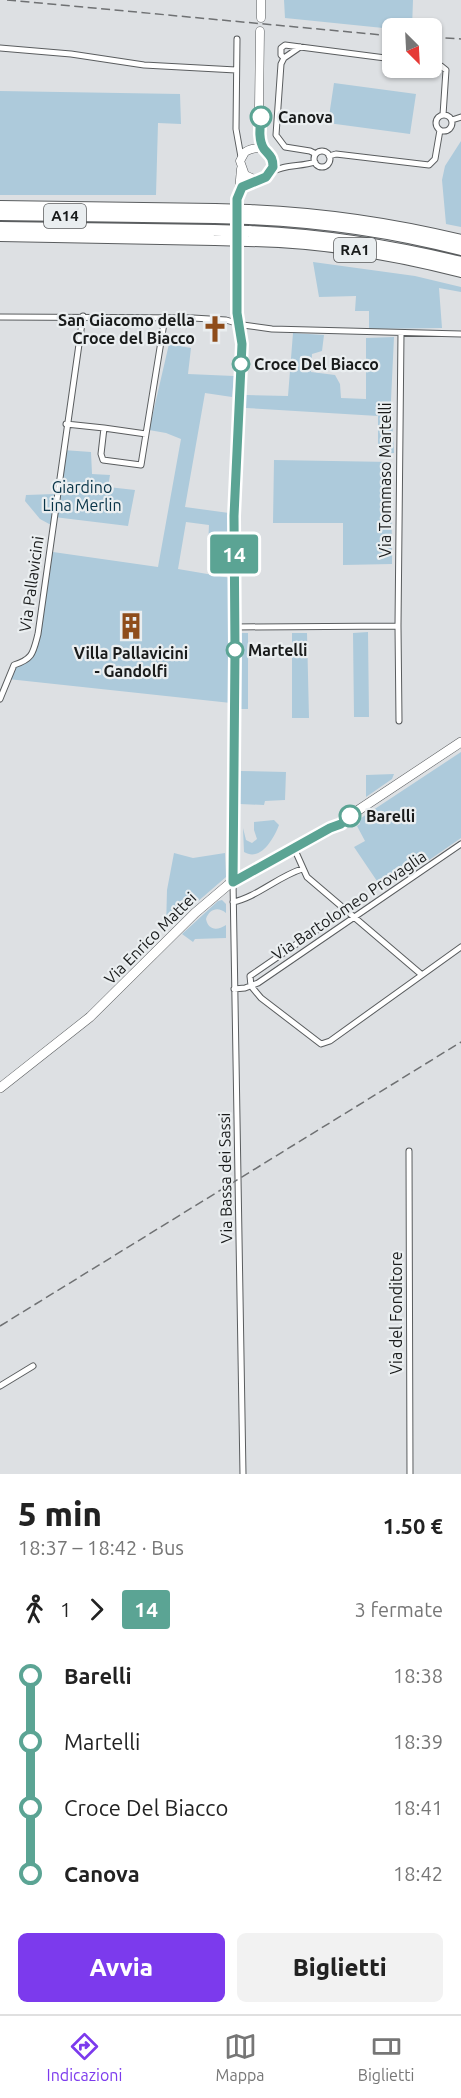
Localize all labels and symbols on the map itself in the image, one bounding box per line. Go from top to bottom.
north arrow [382,18,442,78]
marker: Canova [250,106,272,128]
place label: Canova [278,108,333,126]
road number: A14 [44,204,86,228]
road number: RA1 [334,238,376,262]
place label: San Giacomo della Croce del Biacco [58,311,195,347]
church icon: San Giacomo della Croce del Biacco [200,314,230,344]
marker: Croce Del Biacco [232,355,250,373]
place label: Croce Del Biacco [254,355,379,373]
street label: Via Tommaso Martelli [376,402,394,558]
park label: Giardino Lina Merlin [42,478,122,514]
line badge: 14 [207,534,261,574]
street label: Via Pallavicini [15,535,47,633]
building icon: Villa Pallavicini - Gandolfi [116,611,146,641]
marker: Martelli [226,641,244,659]
place label: Martelli [248,641,308,659]
place label: Villa Pallavicini - Gandolfi [74,644,188,680]
marker: Barelli [339,805,361,827]
place label: Barelli [366,807,415,825]
street label: Via Bartolomeo Provaglia [268,847,430,963]
street label: Via Enrico Mattei [100,888,200,988]
street label: Via Bassa dei Sassi [215,1112,235,1244]
street label: Via del Fonditore [387,1251,405,1375]

